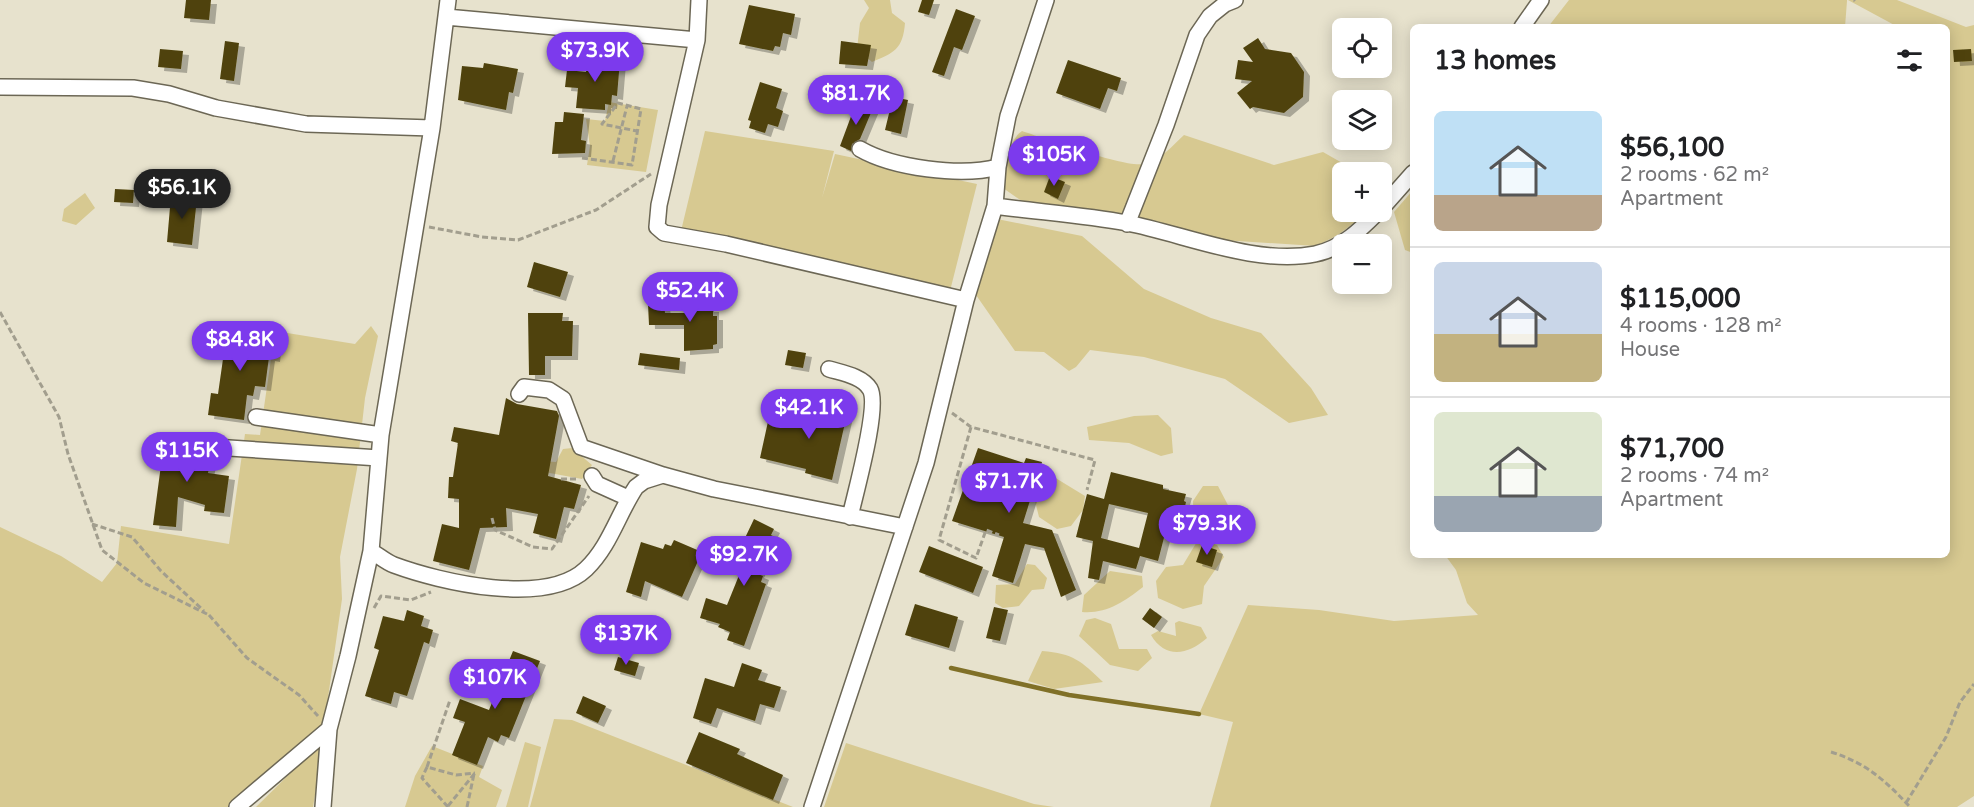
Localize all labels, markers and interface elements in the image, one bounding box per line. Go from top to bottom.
map controls [1332,18,1392,294]
button: locate [1332,18,1392,78]
pin: $73.9K [546,32,644,83]
text: $73.9K [561,39,629,63]
icon: filters [1893,44,1926,77]
text: 13 homes [1434,45,1556,76]
pin: $81.7K [807,75,905,126]
text: $81.7K [822,82,890,106]
button: layers [1332,90,1392,150]
text: $56,100 [1620,132,1724,163]
icon: home [1482,135,1554,207]
pin: $105K [1012,136,1096,187]
text: $105K [1022,143,1086,167]
button: + [1332,162,1392,222]
text: 2 rooms · 62 m² [1620,163,1769,187]
pin: $56.1K [133,169,231,220]
text: $56.1K [148,176,216,200]
text: Apartment [1620,187,1723,211]
button: − [1332,234,1392,294]
pin: $52.4K [641,272,739,323]
text: $52.4K [656,279,724,303]
text: $115,000 [1620,283,1740,314]
icon: home [1482,286,1554,358]
text: 4 rooms · 128 m² [1620,314,1782,338]
pin: $84.8K [191,321,289,372]
text: $84.8K [206,328,274,352]
text: House [1620,338,1680,362]
pin: $42.1K [760,389,858,440]
text: $42.1K [775,396,843,420]
pin: $115K [145,432,229,483]
text: $71,700 [1620,433,1724,464]
icon: home [1482,436,1554,508]
text: $115K [155,439,219,463]
pin: $71.7K [960,463,1058,514]
text: 2 rooms · 74 m² [1620,464,1769,488]
text: $71.7K [975,470,1043,494]
text: Apartment [1620,488,1723,512]
pin: $79.3K [1158,505,1256,556]
text: $79.3K [1173,512,1241,536]
pin: $92.7K [695,536,793,587]
text: $92.7K [710,543,778,567]
pin: $137K [584,615,668,666]
text: $137K [594,622,658,646]
pin: $107K [453,659,537,710]
text: $107K [463,666,527,690]

